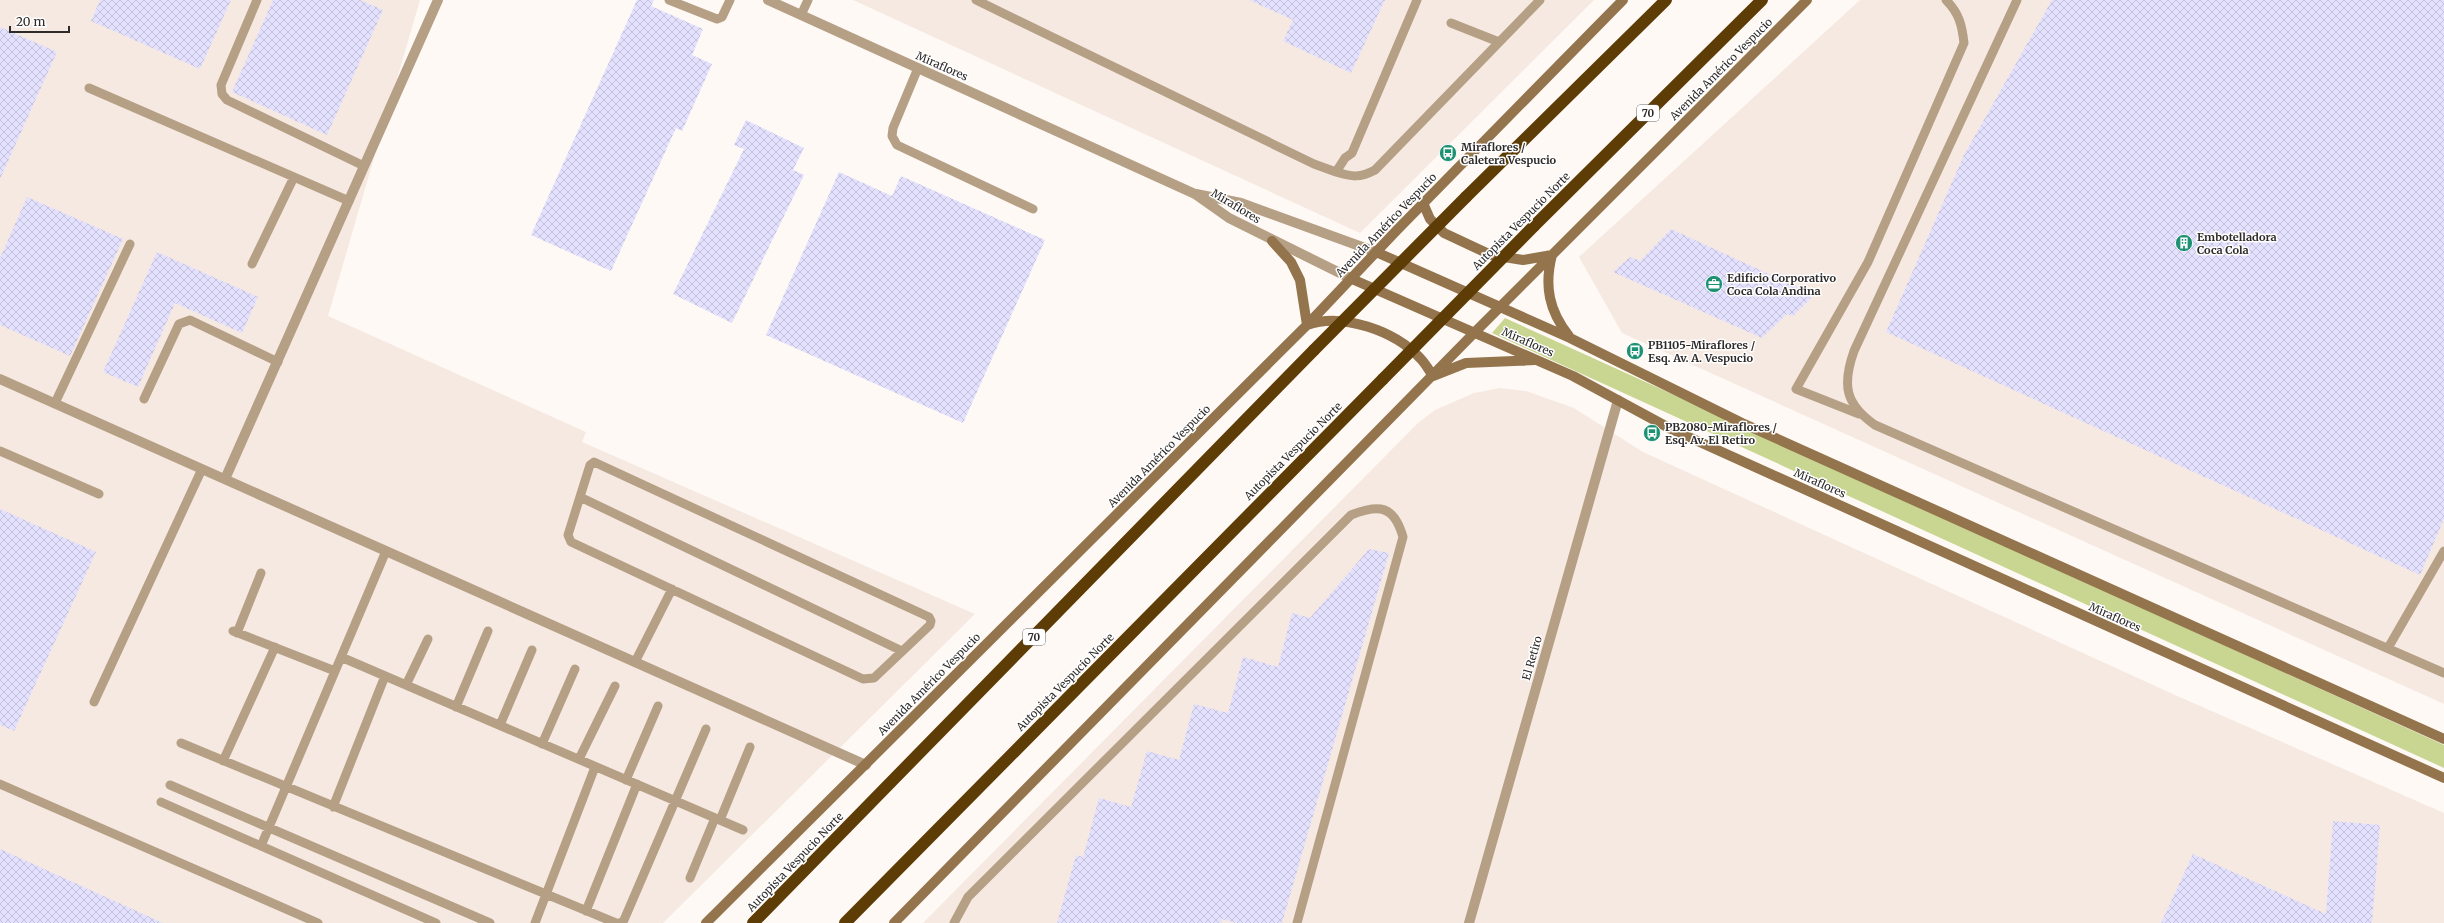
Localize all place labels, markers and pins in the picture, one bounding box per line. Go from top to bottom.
place label: Miraflores / Caletera Vespucio [1461,140,1557,167]
bus stop icon: Miraflores / Caletera Vespucio [1438,143,1458,163]
place label: Embotelladora Coca Cola [2197,230,2277,257]
building icon: Embotelladora Coca Cola [2174,233,2194,253]
place label: Edificio Corporativo Coca Cola Andina [1727,271,1836,298]
office icon: Edificio Corporativo Coca Cola Andina [1704,274,1724,294]
place label: PB1105-Miraflores / Esq. Av. A. Vespucio [1648,338,1756,365]
bus stop icon: PB1105-Miraflores / Esq. Av. A. Vespucio [1625,341,1645,361]
place label: PB2080-Miraflores / Esq. Av. El Retiro [1665,420,1777,447]
bus stop icon: PB2080-Miraflores / Esq. Av. El Retiro [1642,423,1662,443]

